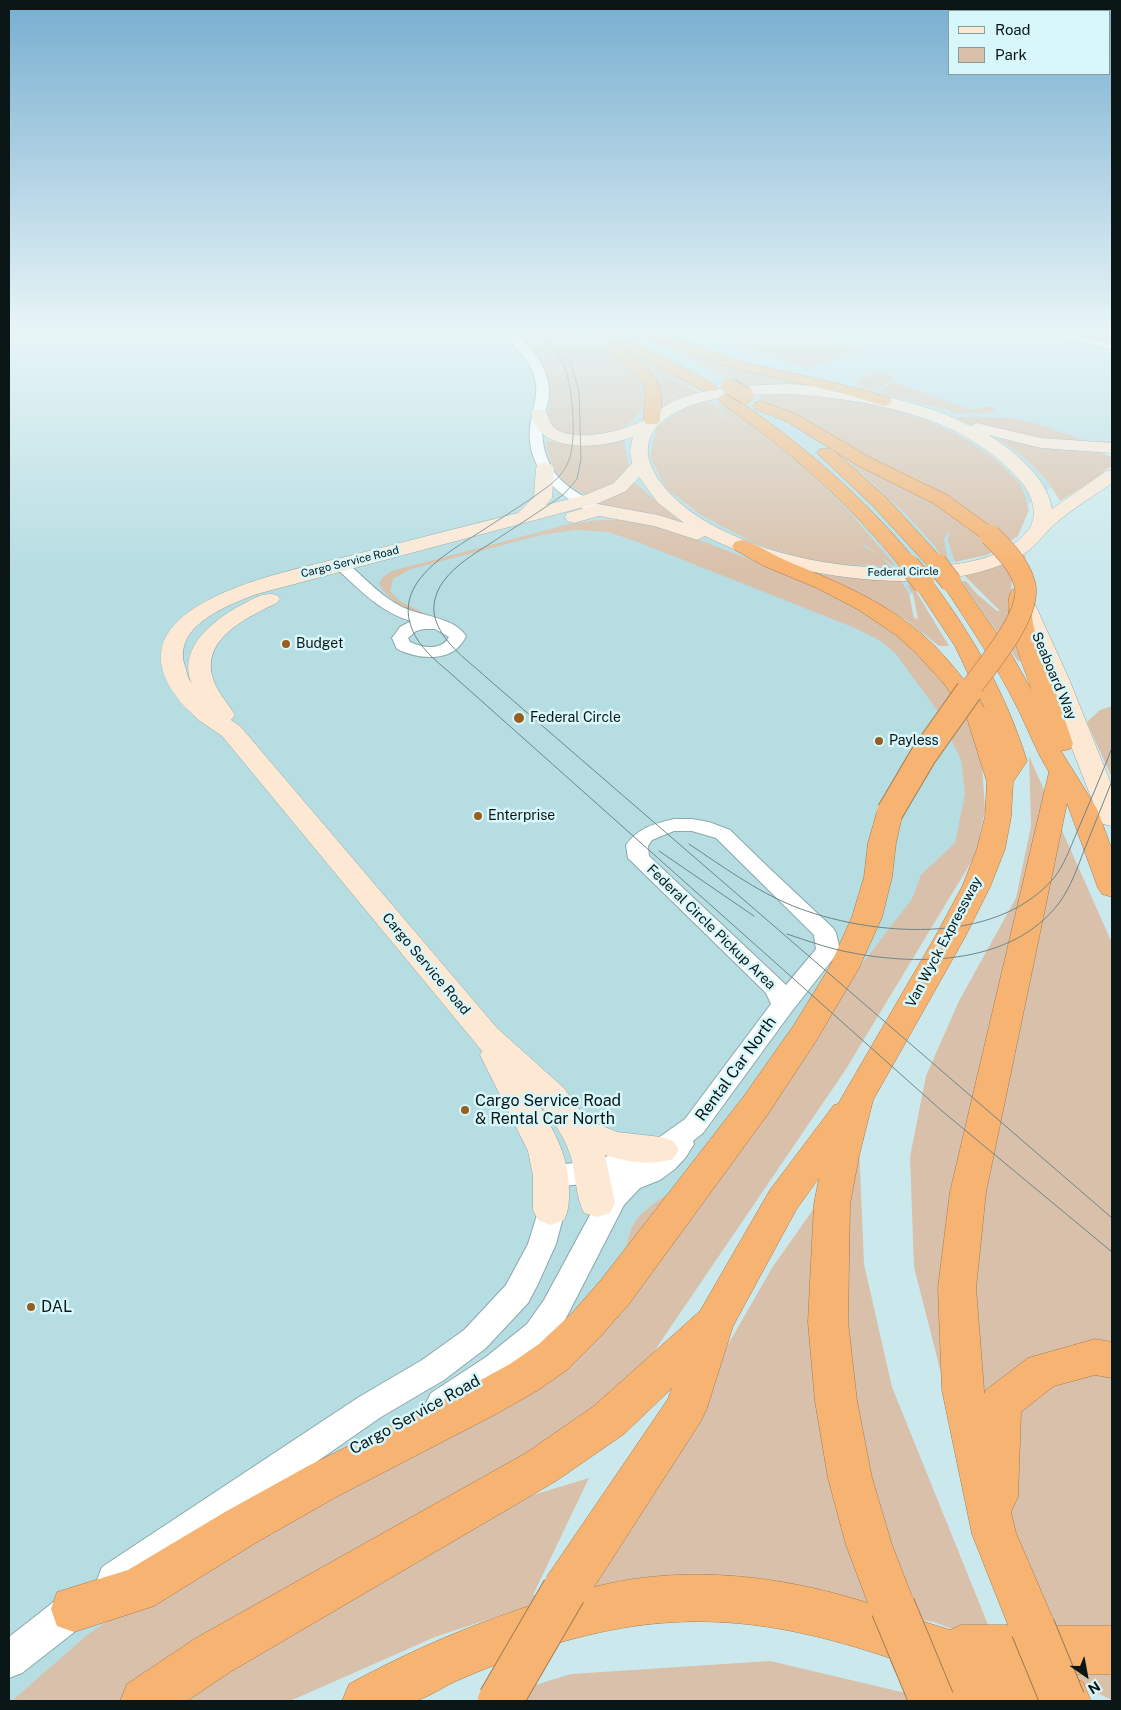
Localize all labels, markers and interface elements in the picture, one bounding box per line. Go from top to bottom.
legend [948,10,1111,75]
text: Road [995,21,1031,38]
text: Park [995,46,1027,63]
street label: Cargo Service Road [300,543,400,581]
street label: Federal Circle [867,565,939,579]
street label: Seaboard Way [1028,630,1080,722]
place label: Budget [296,636,343,652]
marker: Budget [280,638,292,650]
place label: Federal Circle [530,710,621,726]
marker: Federal Circle [512,711,526,725]
place label: Payless [889,733,939,749]
marker: Payless [873,735,885,747]
place label: Enterprise [488,808,555,824]
marker: Enterprise [472,810,484,822]
street label: Federal Circle Pickup Area [643,861,779,993]
street label: Van Wyck Expressway [902,874,986,1010]
street label: Cargo Service Road [378,910,474,1018]
street label: Rental Car North [692,1013,780,1125]
place label: Cargo Service Road & Rental Car North [475,1091,621,1129]
marker: Cargo Service Road & Rental Car North [459,1104,471,1116]
place label: DAL [41,1297,72,1317]
marker: DAL [25,1301,37,1313]
street label: Cargo Service Road [346,1371,484,1459]
north arrow [1061,1650,1111,1700]
text: N [1085,1678,1103,1697]

